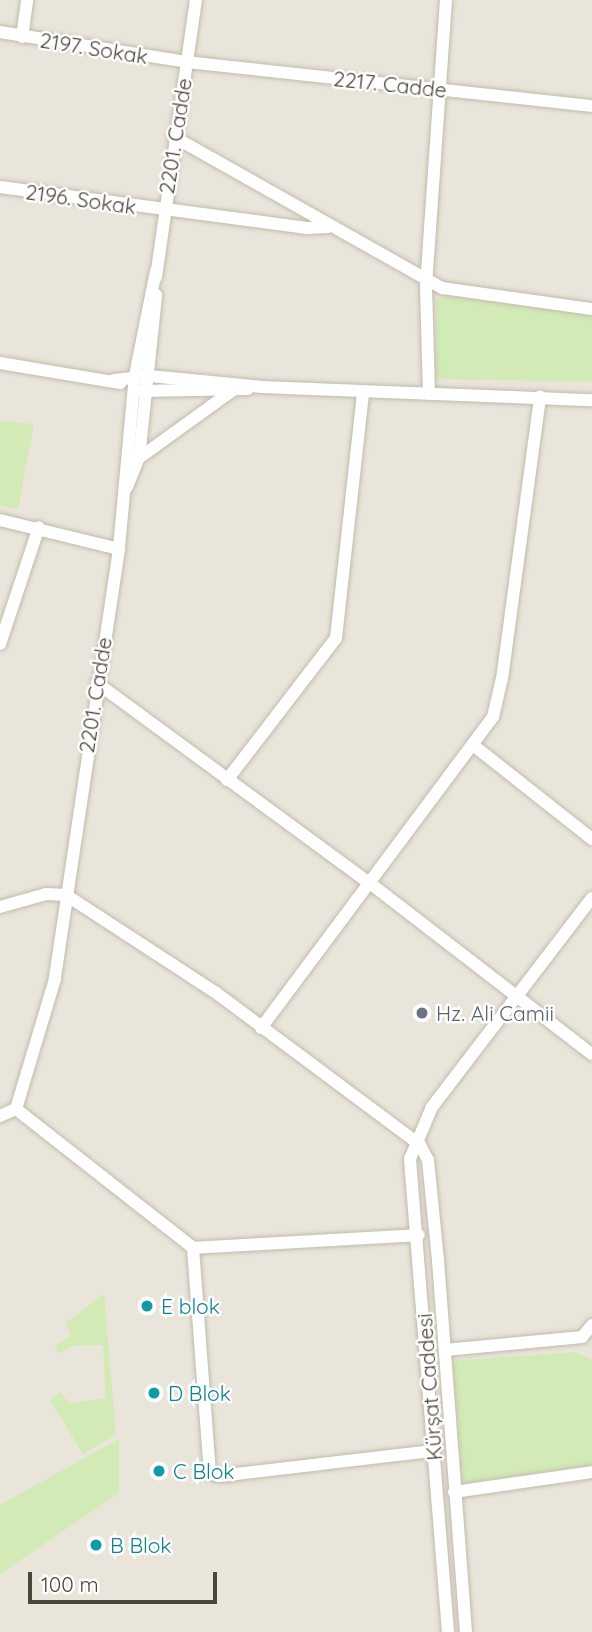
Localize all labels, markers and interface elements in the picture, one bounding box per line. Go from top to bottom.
street label: 2197. Sokak [38,27,150,69]
street label: 2217. Cadde [332,66,448,102]
street label: 2201. Cadde [153,76,197,196]
street label: 2196. Sokak [24,179,138,219]
street label: 2201. Cadde [73,635,117,755]
place label: Hz. Ali Camii [436,1000,554,1026]
marker: Hz. Ali Camii [414,1005,430,1021]
place label: E blok [161,1293,220,1319]
marker: E blok [139,1298,155,1314]
street label: Kürşat Caddesi [411,1313,447,1461]
place label: D Blok [168,1380,231,1406]
marker: D Blok [146,1385,162,1401]
place label: C Blok [173,1458,235,1484]
marker: C Blok [151,1463,167,1479]
place label: B Blok [110,1532,172,1558]
marker: B Blok [88,1537,104,1553]
scale bar [32,1558,220,1602]
text: 100 m [41,1571,99,1597]

